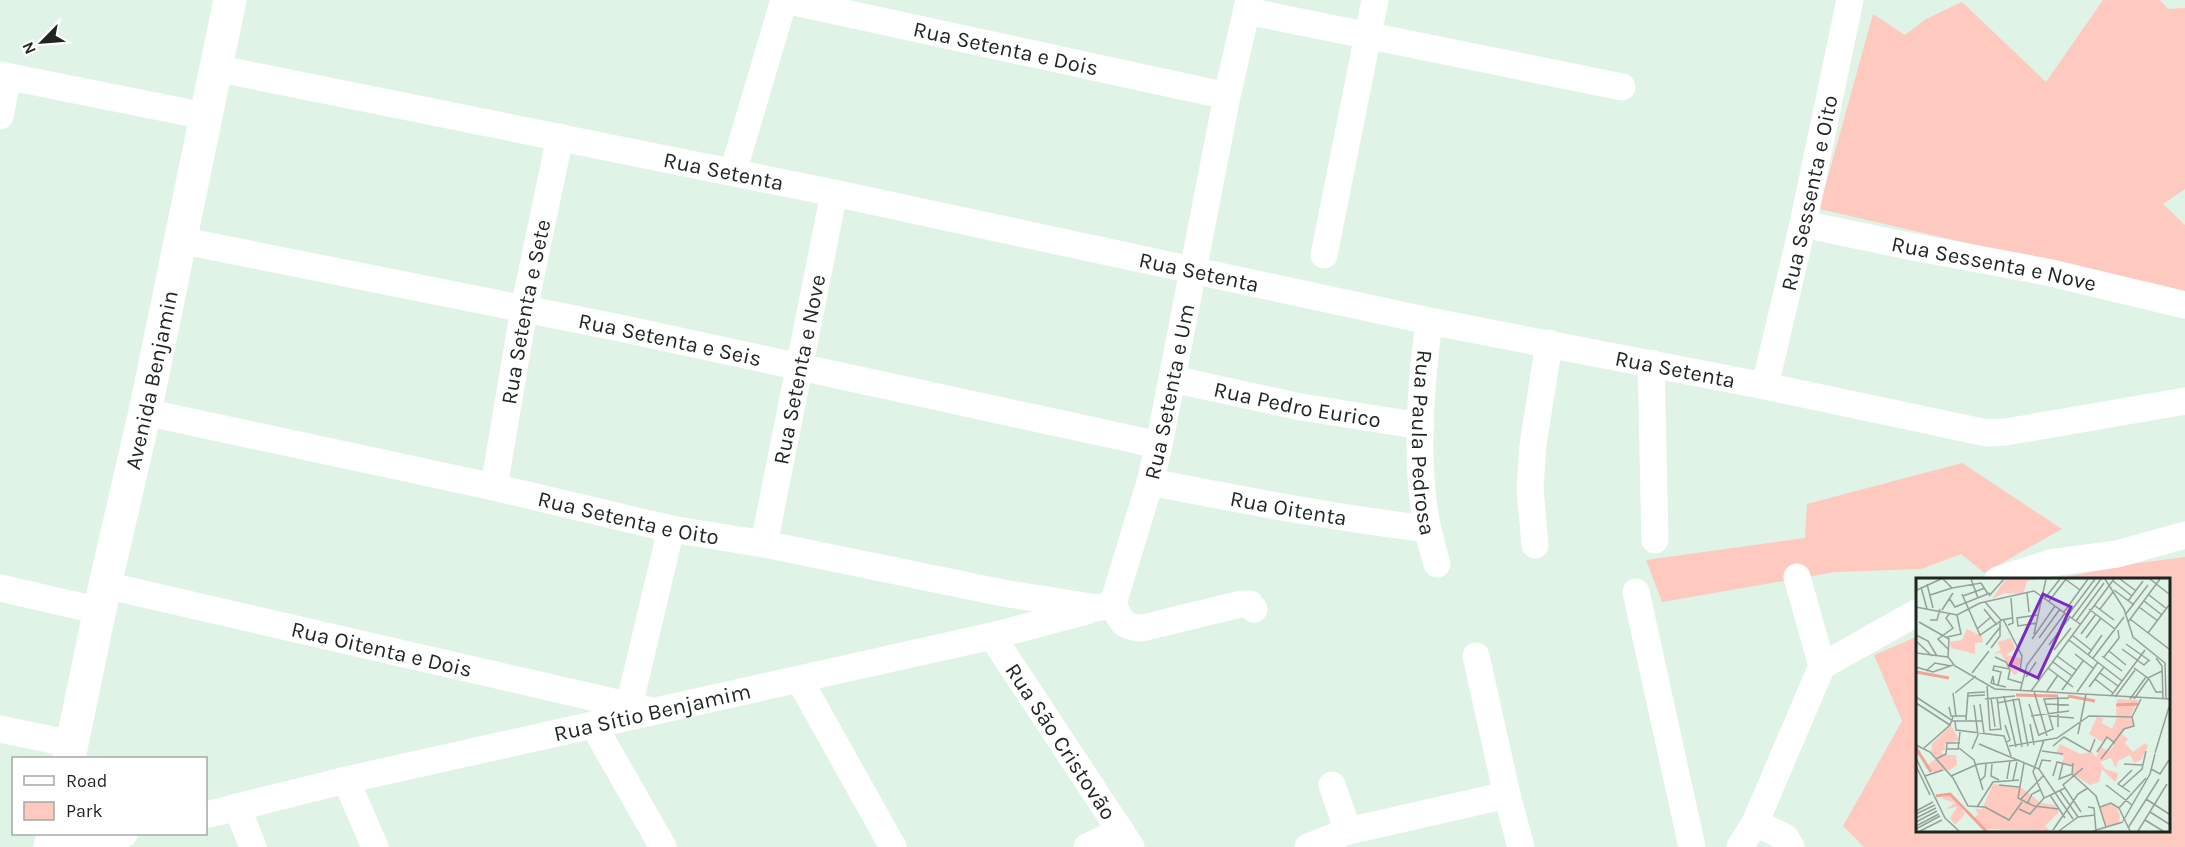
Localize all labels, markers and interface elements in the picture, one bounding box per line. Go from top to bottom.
north arrow [12,12,72,72]
street label: Rua Setenta e Dois [911,16,1101,82]
text: N [18,39,40,57]
street label: Rua Sessenta e Oito [1776,93,1844,294]
street label: Rua Setenta [661,147,786,197]
street label: Rua Setenta e Sete [496,217,556,407]
street label: Rua Sessenta e Nove [1889,231,2099,297]
street label: Rua Setenta [1137,247,1261,298]
street label: Rua Setenta e Nove [768,272,831,467]
street label: Avenida Benjamin [120,288,184,472]
street label: Rua Setenta e Um [1139,302,1200,482]
street label: Rua Setenta e Seis [576,308,764,372]
street label: Rua Setenta [1613,345,1738,394]
street label: Rua Paula Pedrosa [1406,349,1441,538]
street label: Rua Pedro Eurico [1211,376,1383,433]
street label: Rua Setenta e Oito [535,486,721,551]
street label: Rua Oitenta [1228,486,1349,532]
inset map [1916,578,2170,832]
street label: Rua Oitenta e Dois [289,616,474,683]
street label: Rua São Cristovão [1000,659,1121,825]
street label: Rua Sítio Benjamim [551,678,753,747]
legend [12,757,207,835]
text: Road [66,770,107,792]
text: Park [66,800,103,822]

